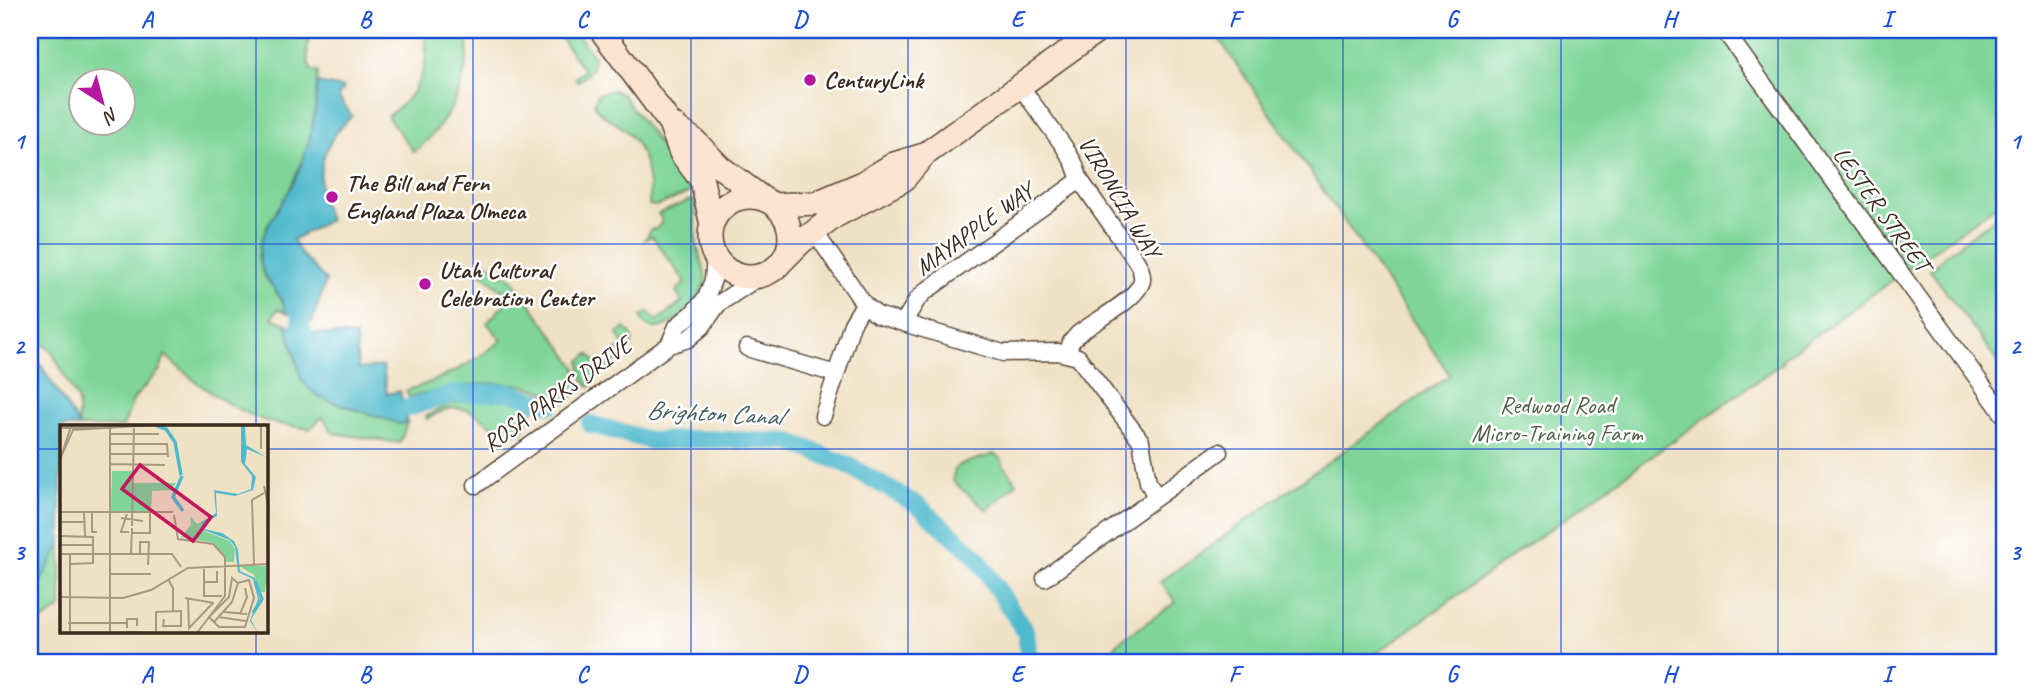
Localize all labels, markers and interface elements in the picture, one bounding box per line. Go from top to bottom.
text: A [141,5,155,34]
text: B [359,5,373,34]
text: C [577,5,591,34]
text: D [793,5,809,34]
text: E [1011,5,1027,34]
text: F [1229,5,1245,34]
text: G [1446,5,1461,34]
text: H [1662,5,1680,34]
text: I [1882,5,1897,34]
place label: CenturyLink [824,65,925,95]
north arrow [66,66,136,136]
marker: CenturyLink [802,72,818,88]
text: N [97,102,123,130]
text: 1 [14,127,27,156]
text: 1 [2010,127,2023,156]
street label: VIRONCIA WAY [1072,131,1170,266]
street label: LESTER STREET [1827,141,1941,282]
place label: The Bill and Fern England Plaza Olmeca [346,168,528,226]
street label: MAYAPPLE WAY [909,173,1043,282]
marker: The Bill and Fern England Plaza Olmeca [324,189,340,205]
place label: Utah Cultural Celebration Center [439,255,596,313]
marker: Utah Cultural Celebration Center [417,276,433,292]
street label: ROSA PARKS DRIVE [477,328,640,458]
text: 2 [14,332,27,361]
text: 2 [2010,332,2023,361]
park label: Redwood Road Micro-Training Farm [1471,390,1643,448]
water label: Brighton Canal [646,393,791,433]
inset map [60,425,268,634]
text: 3 [14,538,27,567]
text: 3 [2010,538,2023,567]
text: A [141,660,155,689]
text: B [359,660,373,689]
text: C [577,660,591,689]
text: D [793,660,809,689]
text: E [1011,660,1027,689]
text: F [1229,660,1245,689]
text: G [1446,660,1461,689]
text: H [1662,660,1680,689]
text: I [1882,660,1897,689]

